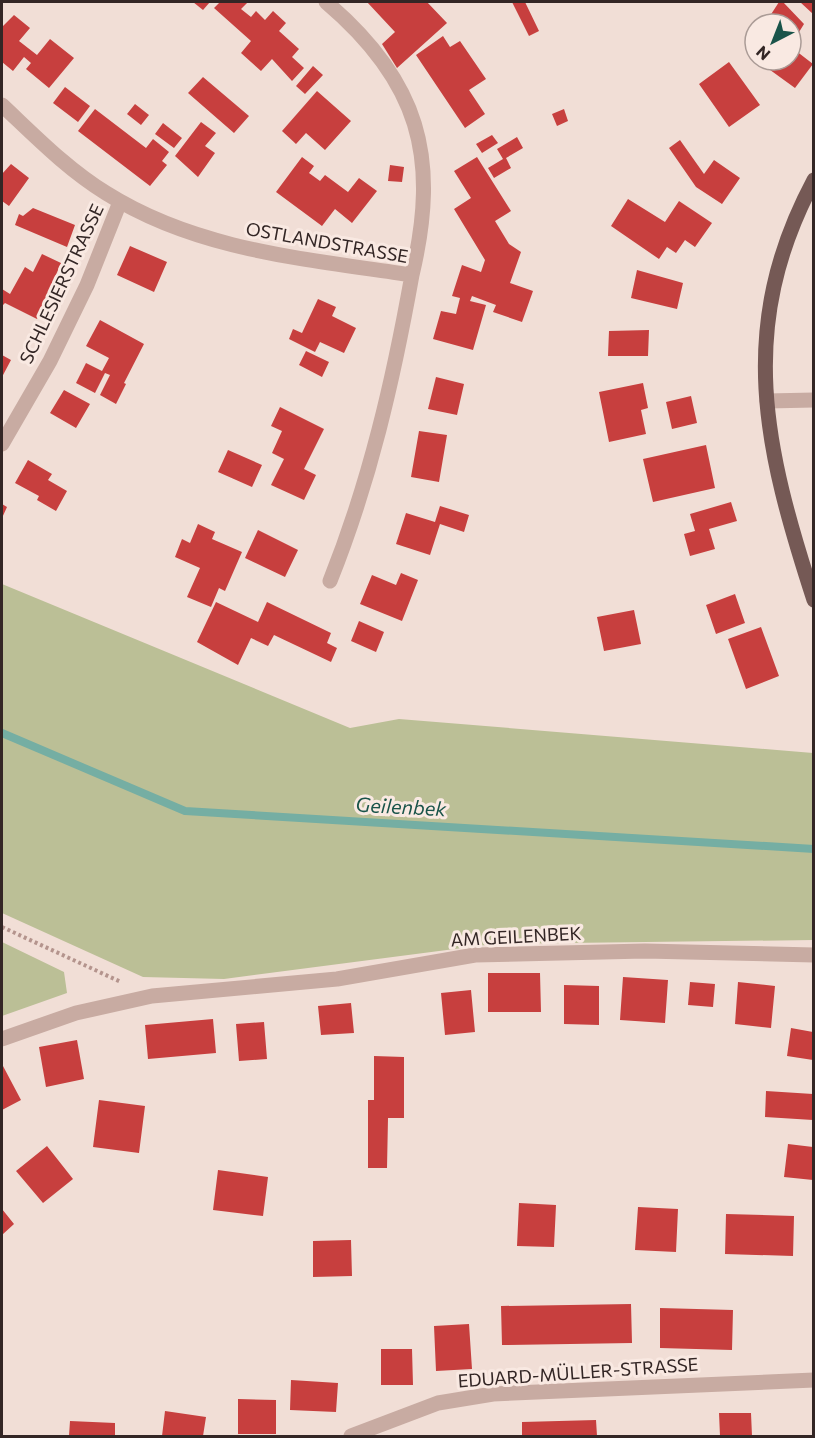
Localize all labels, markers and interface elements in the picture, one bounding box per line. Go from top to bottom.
north arrow [743,12,803,72]
text: N [752,42,773,65]
street label: SCHLESIERSTRASSE [14,200,108,367]
street label: OSTLANDSTRASSE [244,217,410,267]
water label: Geilenbek [355,792,448,820]
street label: AM GEILENBEK [450,922,582,950]
street label: EDUARD-MÜLLER-STRASSE [457,1353,699,1391]

